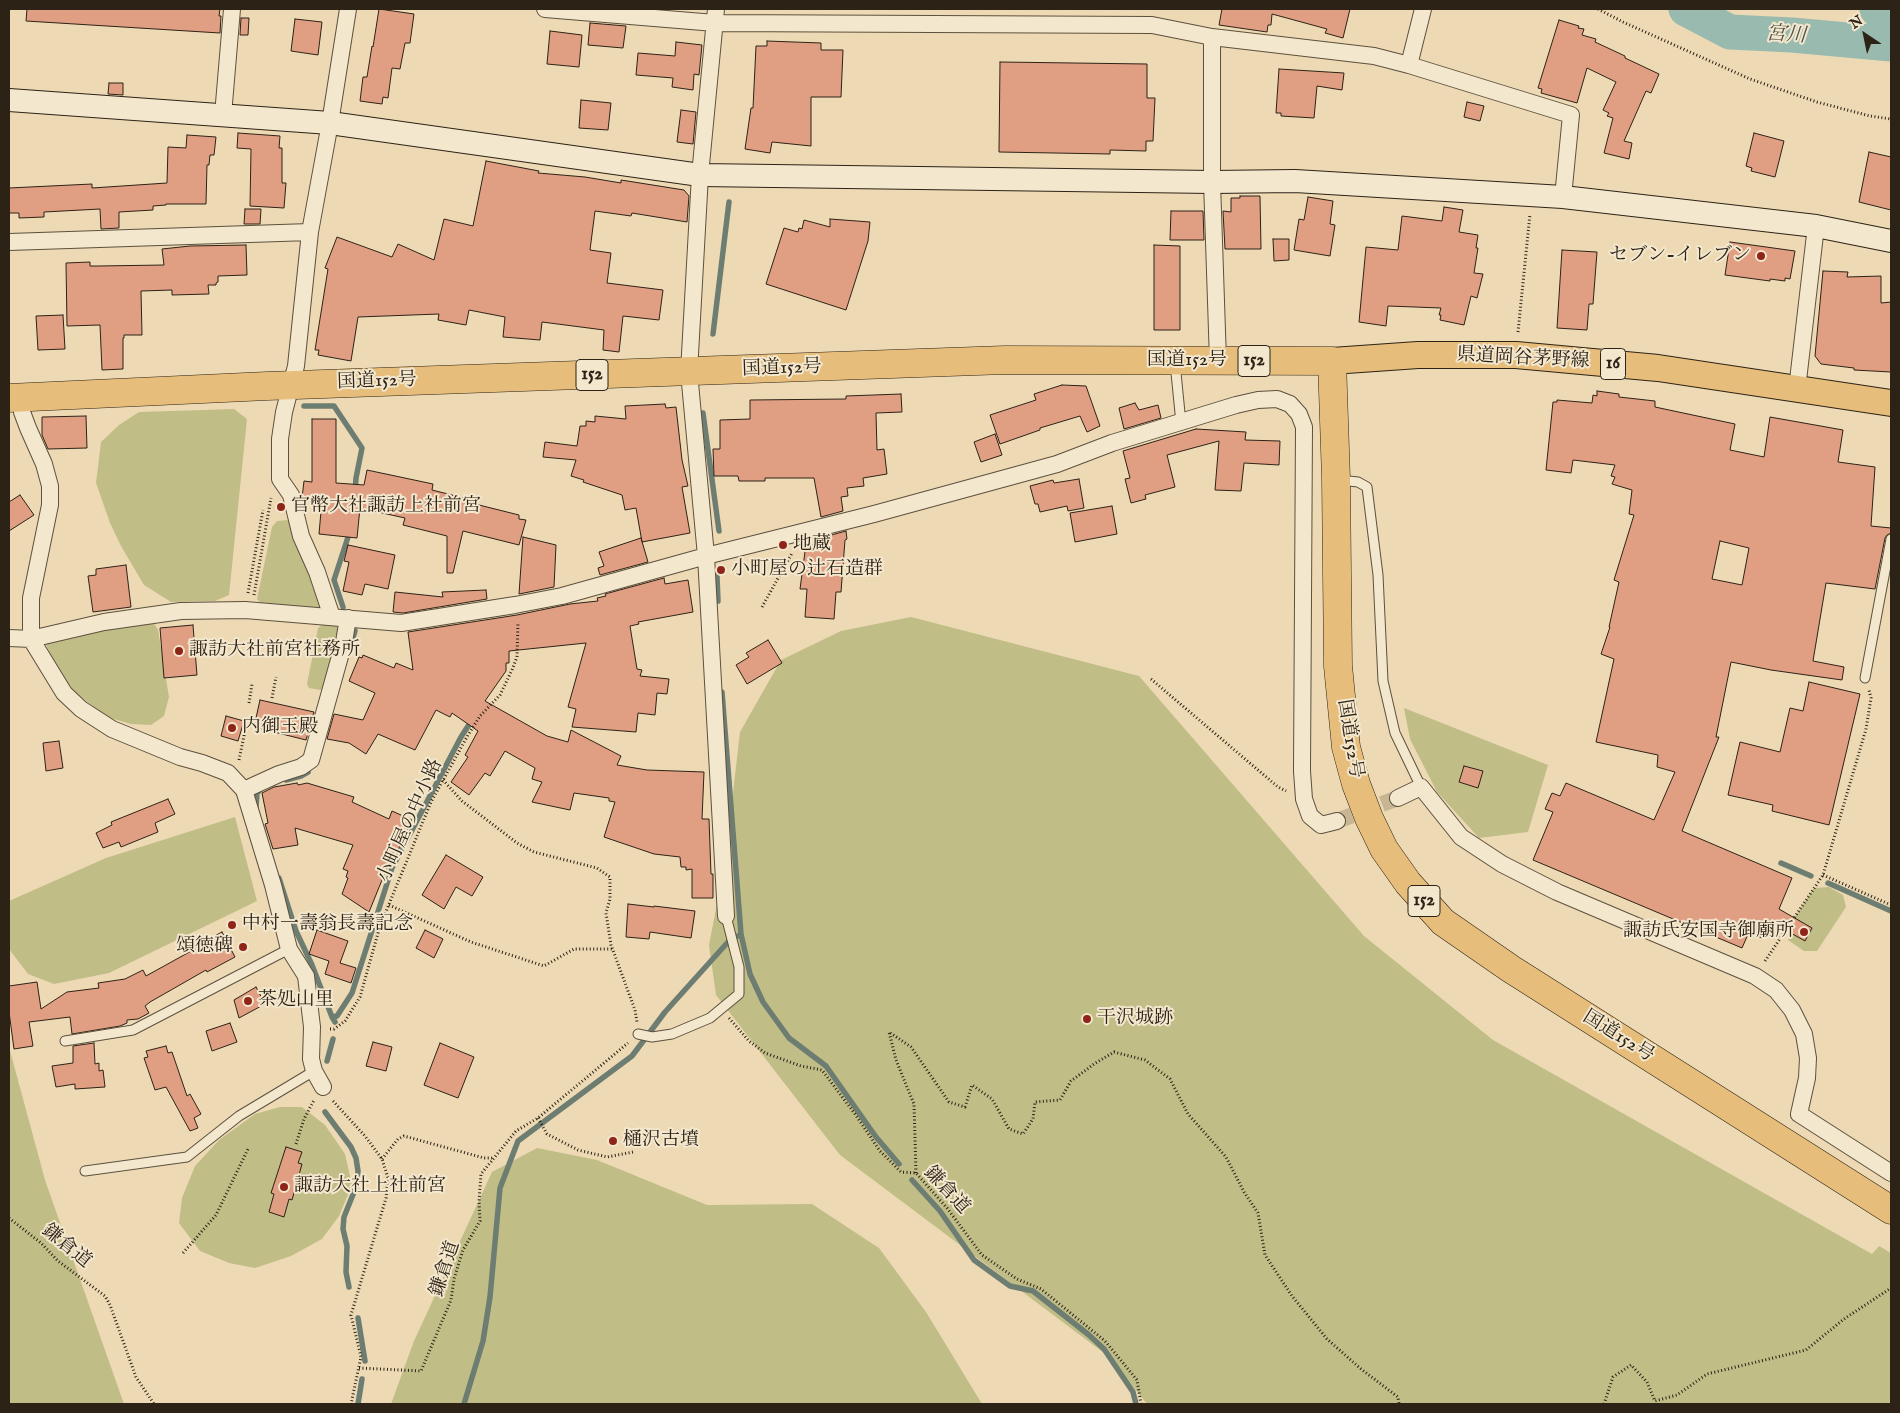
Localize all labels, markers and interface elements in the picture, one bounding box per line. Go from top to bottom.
north arrow [1840,10,1890,60]
text: N [1847,12,1867,33]
water label: 宮川 [1765,23,1807,49]
place label: セブン-イレブン [1609,245,1751,267]
marker: セブン-イレブン [1755,250,1767,262]
street label: 県道岡谷茅野線 [1456,344,1590,374]
road number: 152 [1238,346,1270,376]
road number: 16 [1600,348,1626,379]
street label: 国道152号 [1147,350,1227,372]
street label: 国道152号 [742,356,822,382]
road number: 152 [576,360,608,390]
street label: 国道152号 [337,369,417,395]
place label: 官幣大社諏訪上社前宮 [291,496,481,518]
marker: 官幣大社諏訪上社前宮 [275,501,287,513]
place label: 地蔵 [793,534,831,556]
marker: 地蔵 [777,539,789,551]
place label: 小町屋の辻石造群 [731,559,883,581]
marker: 小町屋の辻石造群 [715,564,727,576]
place label: 諏訪大社前宮社務所 [189,640,360,662]
marker: 諏訪大社前宮社務所 [173,645,185,657]
street label: 国道152号 [1331,698,1367,780]
place label: 内御玉殿 [242,717,318,739]
marker: 内御玉殿 [226,722,238,734]
street label: 小町屋の中小路 [374,756,448,886]
road number: 152 [1408,886,1440,916]
place label: 中村一壽翁長壽記念 [242,914,413,936]
marker: 中村一壽翁長壽記念 [226,919,238,931]
place label: 諏訪氏安国寺御廟所 [1623,921,1794,943]
marker: 諏訪氏安国寺御廟所 [1798,926,1810,938]
place label: 頌徳碑 [176,936,233,958]
marker: 頌徳碑 [237,941,249,953]
place label: 茶処山里 [258,990,334,1012]
marker: 茶処山里 [242,995,254,1007]
street label: 国道152号 [1578,1006,1658,1068]
place label: 干沢城跡 [1097,1008,1173,1030]
marker: 干沢城跡 [1081,1013,1093,1025]
place label: 樋沢古墳 [623,1130,699,1152]
marker: 樋沢古墳 [607,1135,619,1147]
street label: 鎌倉道 [918,1162,974,1220]
place label: 諏訪大社上社前宮 [294,1176,446,1198]
marker: 諏訪大社上社前宮 [278,1181,290,1193]
street label: 鎌倉道 [37,1220,95,1274]
street label: 鎌倉道 [426,1238,466,1300]

